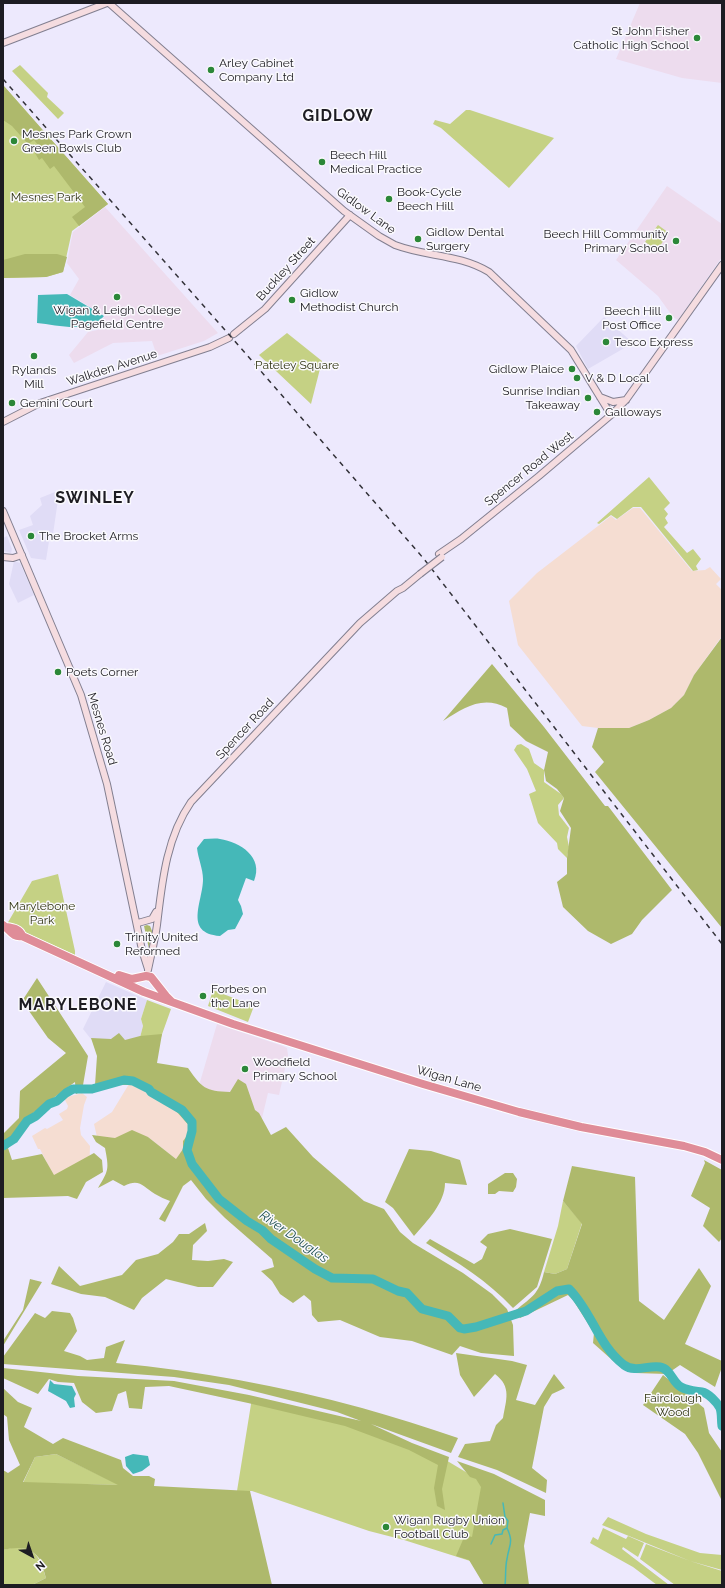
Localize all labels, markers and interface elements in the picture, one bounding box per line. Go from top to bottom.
place label: St John Fisher Catholic High School [573,24,689,52]
marker: St John Fisher Catholic High School [692,33,702,43]
place label: Arley Cabinet Company Ltd [219,56,294,84]
marker: Arley Cabinet Company Ltd [206,65,216,75]
district label: GIDLOW [302,106,374,126]
place label: Mesnes Park Crown Green Bowls Club [22,127,132,155]
marker: Mesnes Park Crown Green Bowls Club [9,136,19,146]
place label: Beech Hill Medical Practice [330,148,422,176]
marker: Beech Hill Medical Practice [317,157,327,167]
street label: Gidlow Lane [334,185,398,237]
place label: Book-Cycle Beech Hill [397,185,462,213]
park label: Mesnes Park [11,190,81,204]
marker: Book-Cycle Beech Hill [384,194,394,204]
place label: Gidlow Dental Surgery [426,225,504,253]
place label: Beech Hill Community Primary School [544,227,668,255]
street label: Buckley Street [254,234,318,304]
marker: Gidlow Dental Surgery [413,234,423,244]
marker: Beech Hill Community Primary School [671,236,681,246]
place label: Gidlow Methodist Church [300,286,398,314]
marker: Wigan & Leigh College Pagefield Centre [112,292,122,302]
marker: Gidlow Methodist Church [287,295,297,305]
place label: Wigan & Leigh College Pagefield Centre [53,303,181,331]
place label: Beech Hill Post Office [602,304,661,332]
marker: Beech Hill Post Office [664,313,674,323]
place label: Tesco Express [614,335,693,349]
marker: Tesco Express [601,337,611,347]
street label: Walkden Avenue [65,347,159,389]
marker: Rylands Mill [29,351,39,361]
park label: Pateley Square [255,358,339,372]
place label: Gidlow Plaice [489,362,564,376]
place label: Rylands Mill [12,363,56,391]
marker: Gidlow Plaice [567,364,577,374]
place label: V & D Local [585,371,649,385]
marker: V & D Local [572,373,582,383]
place label: Sunrise Indian Takeaway [502,384,580,412]
marker: Sunrise Indian Takeaway [583,393,593,403]
place label: Gemini Court [20,396,93,410]
marker: Gemini Court [7,398,17,408]
place label: Galloways [605,405,662,419]
marker: Galloways [592,407,602,417]
street label: Spencer Road West [482,429,576,509]
district label: SWINLEY [55,488,135,508]
place label: The Brocket Arms [39,529,138,543]
marker: The Brocket Arms [26,531,36,541]
place label: Poets Corner [66,665,138,679]
marker: Poets Corner [53,667,63,677]
street label: Mesnes Road [84,691,120,767]
street label: Spencer Road [213,695,277,763]
park label: Marylebone Park [9,899,75,927]
place label: Trinity United Reformed [125,930,198,958]
marker: Trinity United Reformed [112,939,122,949]
place label: Forbes on the Lane [211,982,266,1010]
marker: Forbes on the Lane [198,991,208,1001]
district label: MARYLEBONE [19,995,137,1015]
place label: Woodfield Primary School [253,1055,337,1083]
street label: Wigan Lane [415,1063,483,1095]
marker: Woodfield Primary School [240,1064,250,1074]
water label: River Douglas [257,1208,331,1266]
park label: Fairclough Wood [644,1391,702,1419]
place label: Wigan Rugby Union Football Club [394,1513,505,1541]
marker: Wigan Rugby Union Football Club [381,1522,391,1532]
north arrow [12,1536,52,1576]
text: N [33,1558,47,1573]

